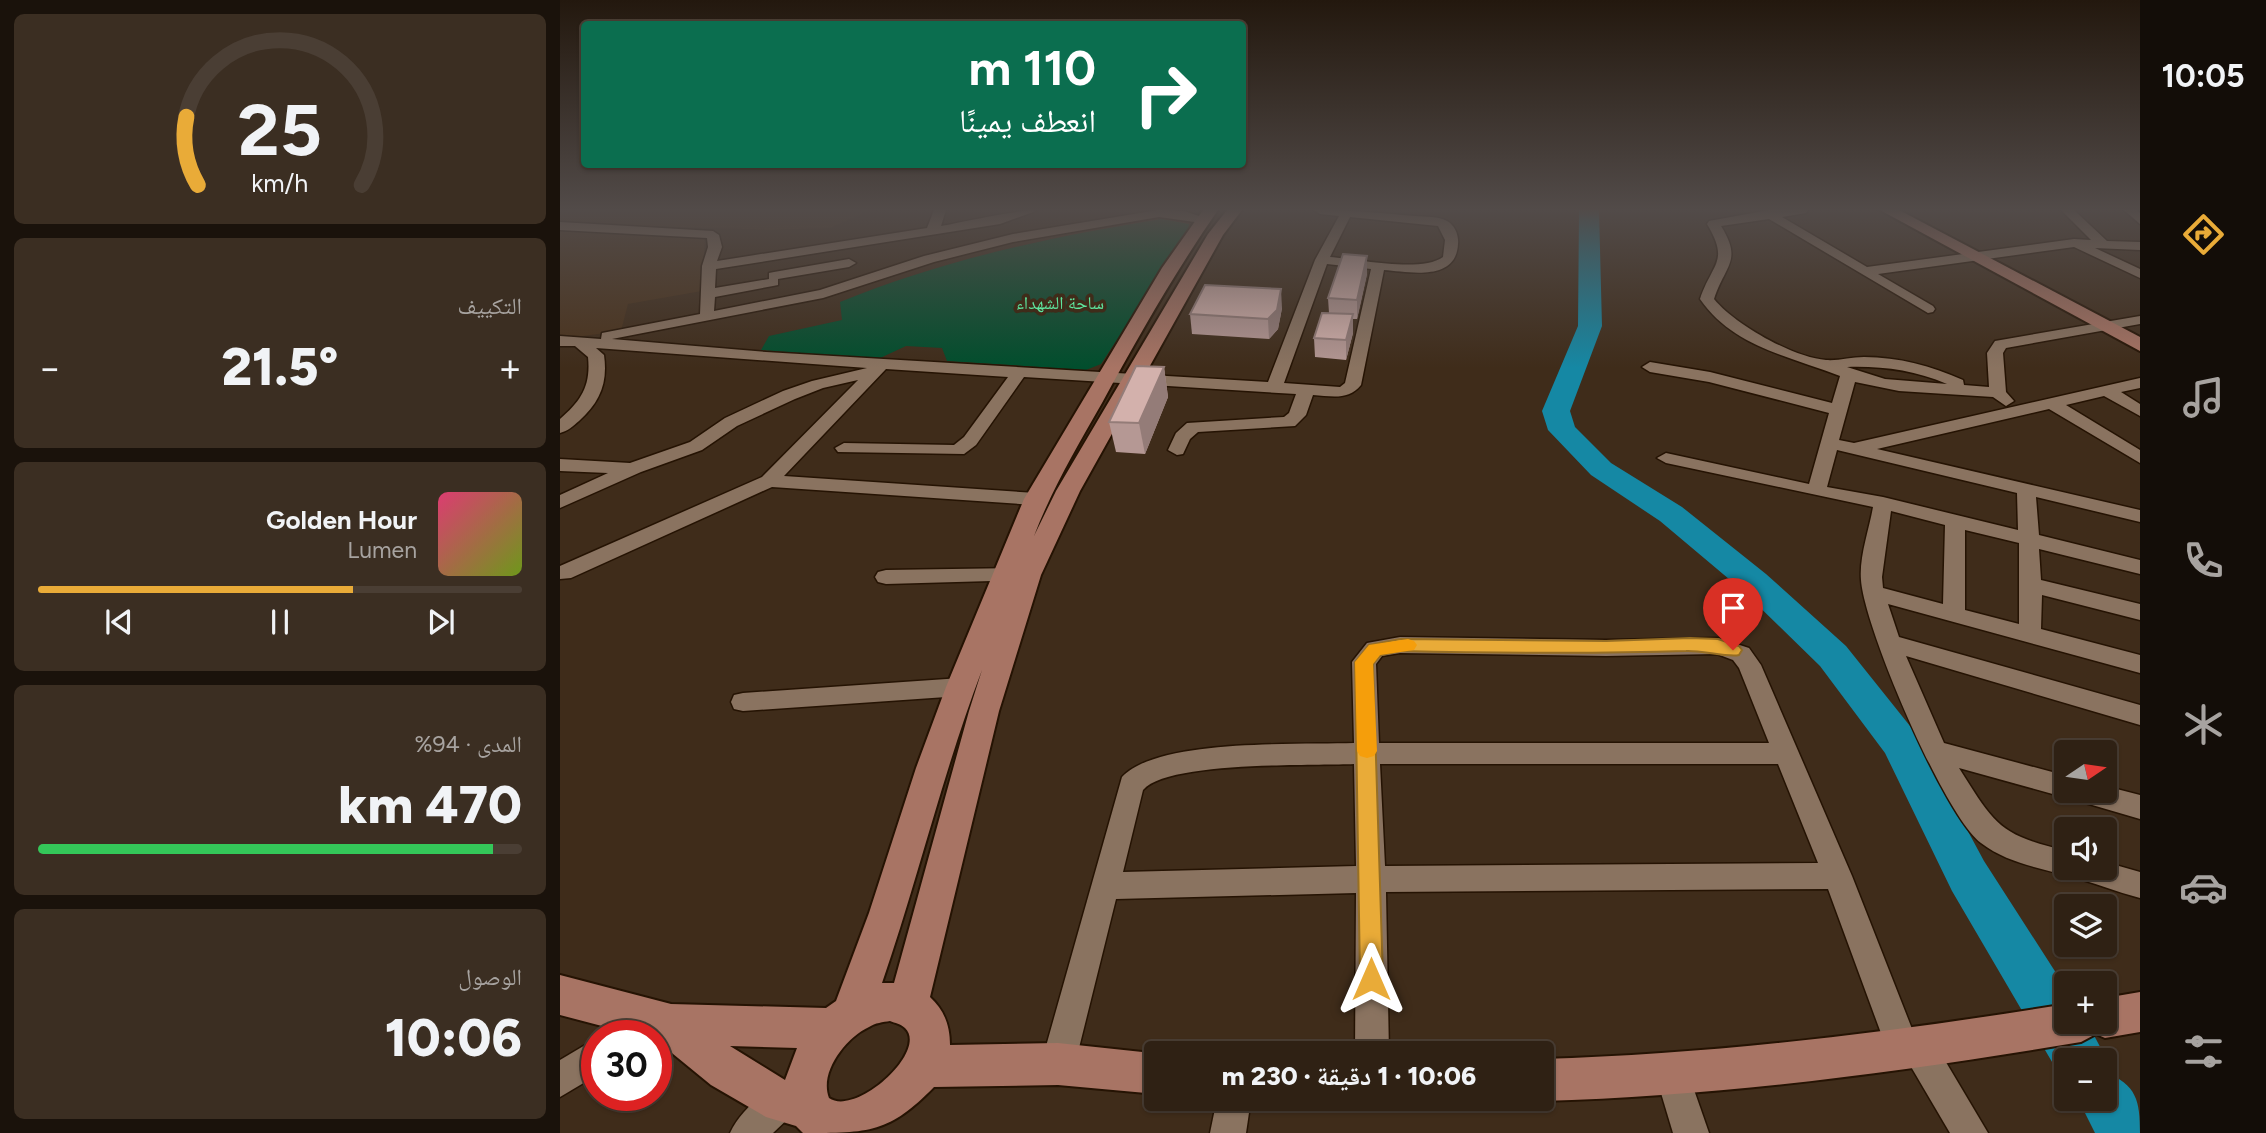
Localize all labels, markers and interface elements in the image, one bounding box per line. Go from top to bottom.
text: 110 m [968,38,1096,97]
icon: right [1120,49,1211,140]
text: 10:05 [2161,57,2245,95]
text: 25 [238,86,322,173]
text: انعطف يمينًا [959,102,1096,140]
text: km/h [251,168,309,198]
icon: directions [2179,210,2228,259]
text: التكييف [457,292,522,320]
park label: ساحة الشهداء [1016,292,1104,314]
text: 21.5° [222,336,338,398]
text: − [38,345,62,391]
text: + [498,345,522,391]
icon: music [2179,373,2228,422]
text: Golden Hour [266,504,417,536]
text: Lumen [347,536,417,564]
icon: phone [2179,536,2228,585]
pin [1703,578,1763,650]
icon: arrive [1714,589,1752,627]
icon: previous [100,603,138,641]
icon: pause [261,603,299,641]
icon: next [422,603,460,641]
icon: climate [2179,700,2228,749]
text: المدى · 94% [414,730,522,758]
north arrow [2054,740,2118,803]
map controls [2054,740,2117,1111]
text: 470 km [338,774,522,836]
button: sound [2054,817,2117,880]
icon: car [2179,863,2228,912]
button: layers [2054,894,2117,957]
position arrow [1334,942,1408,1016]
text: الوصول [458,963,522,991]
button: + [2054,971,2117,1034]
text: 10:06 [385,1007,522,1069]
speed limit sign: 30 [581,1020,672,1111]
icon: filters [2179,1027,2228,1076]
button: − [2054,1048,2117,1111]
text: 10:06 · 1 دقيقة · 230 m [1222,1060,1476,1092]

